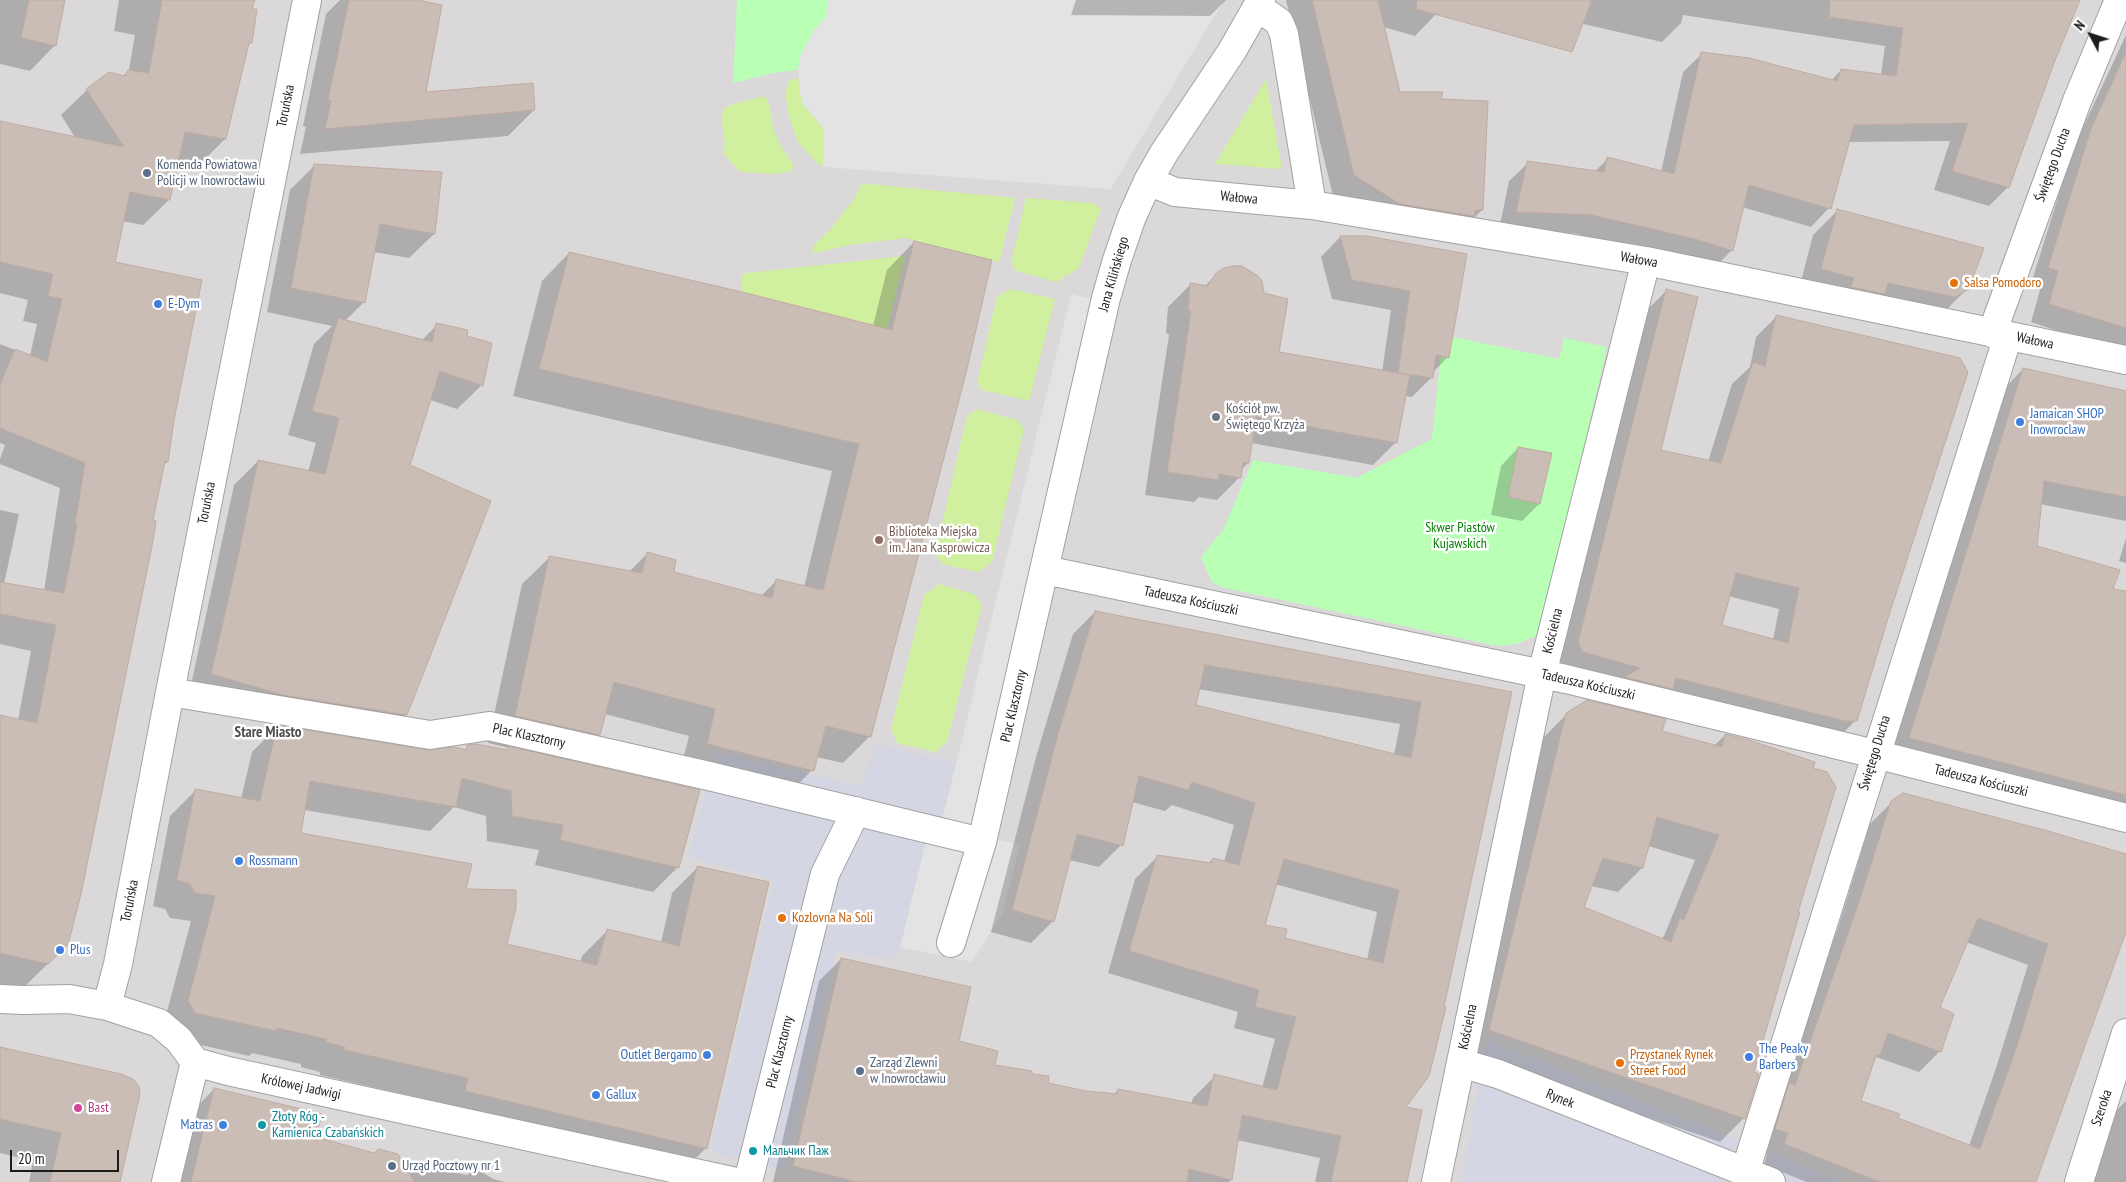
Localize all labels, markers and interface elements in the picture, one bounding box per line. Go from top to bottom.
north arrow [2066,10,2116,60]
text: N [2070,17,2089,34]
street label: Toruńska [274,83,298,129]
street label: Świętego Ducha [2032,126,2074,204]
place label: Komenda Powiatowa Policji w Inowrocławiu [157,157,265,190]
marker: Komenda Powiatowa Policji w Inowrocławiu [141,167,153,179]
street label: Wałowa [1220,188,1258,208]
street label: Jana Kilińskiego [1095,235,1133,313]
street label: Wałowa [1619,248,1659,272]
place label: Salsa Pomodoro [1964,275,2041,291]
marker: Salsa Pomodoro [1948,277,1960,289]
place label: E-Dym [168,296,200,312]
marker: E-Dym [152,298,164,310]
street label: Wałowa [2015,329,2055,353]
place label: Kościół pw. Świętego Krzyża [1226,401,1305,434]
place label: Jamaican SHOP Inowroclaw [2030,406,2104,438]
marker: Kościół pw. Świętego Krzyża [1210,411,1222,423]
marker: Jamaican SHOP Inowroclaw [2014,416,2026,428]
street label: Toruńska [195,480,219,526]
park label: Skwer Piastów Kujawskich [1425,520,1495,552]
place label: Biblioteka Miejska im. Jana Kasprowicza [889,524,990,556]
marker: Biblioteka Miejska im. Jana Kasprowicza [873,534,885,546]
street label: Tadeusza Kościuszki [1142,583,1240,619]
street label: Kościelna [1539,607,1567,655]
street label: Tadeusza Kościuszki [1539,666,1637,704]
street label: Plac Klasztorny [998,668,1030,744]
street label: Świętego Ducha [1856,713,1894,793]
street label: Plac Klasztorny [491,720,567,752]
district label: Stare Miasto [235,724,301,742]
street label: Tadeusza Kościuszki [1932,761,2030,801]
place label: Rossmann [249,853,298,869]
marker: Rossmann [233,855,245,867]
street label: Toruńska [118,878,142,924]
place label: Kozlovna Na Soli [792,910,873,926]
marker: Kozlovna Na Soli [776,912,788,924]
place label: Plus [70,942,90,958]
marker: Plus [54,944,66,956]
street label: Kościelna [1455,1003,1481,1051]
street label: Plac Klasztorny [763,1014,797,1090]
place label: The Peaky Barbers [1759,1041,1808,1074]
place label: Outlet Bergamo [621,1047,697,1063]
place label: Przystanek Rynek Street Food [1630,1047,1713,1080]
marker: Outlet Bergamo [701,1049,713,1061]
marker: The Peaky Barbers [1743,1051,1755,1063]
place label: Zarząd Zlewni w Inowrocławiu [870,1055,946,1088]
marker: Przystanek Rynek Street Food [1614,1057,1626,1069]
marker: Zarząd Zlewni w Inowrocławiu [854,1065,866,1077]
street label: Królowej Jadwigi [260,1070,342,1104]
street label: Rynek [1543,1086,1577,1112]
place label: Gallux [606,1087,637,1103]
street label: Szeroka [2088,1088,2116,1128]
marker: Gallux [590,1089,602,1101]
place label: Bast [88,1100,109,1116]
marker: Bast [72,1102,84,1114]
place label: Złoty Róg - Kamienica Czabańskich [272,1109,384,1142]
place label: Matras [180,1117,213,1133]
marker: Matras [217,1119,229,1131]
marker: Złoty Róg - Kamienica Czabańskich [256,1119,268,1131]
scale bar [12,1140,121,1172]
place label: Мальчик Паж [763,1143,829,1159]
marker: Мальчик Паж [747,1145,759,1157]
text: 20 m [18,1149,44,1168]
place label: Urząd Pocztowy nr 1 [402,1158,500,1174]
marker: Urząd Pocztowy nr 1 [386,1160,398,1172]

